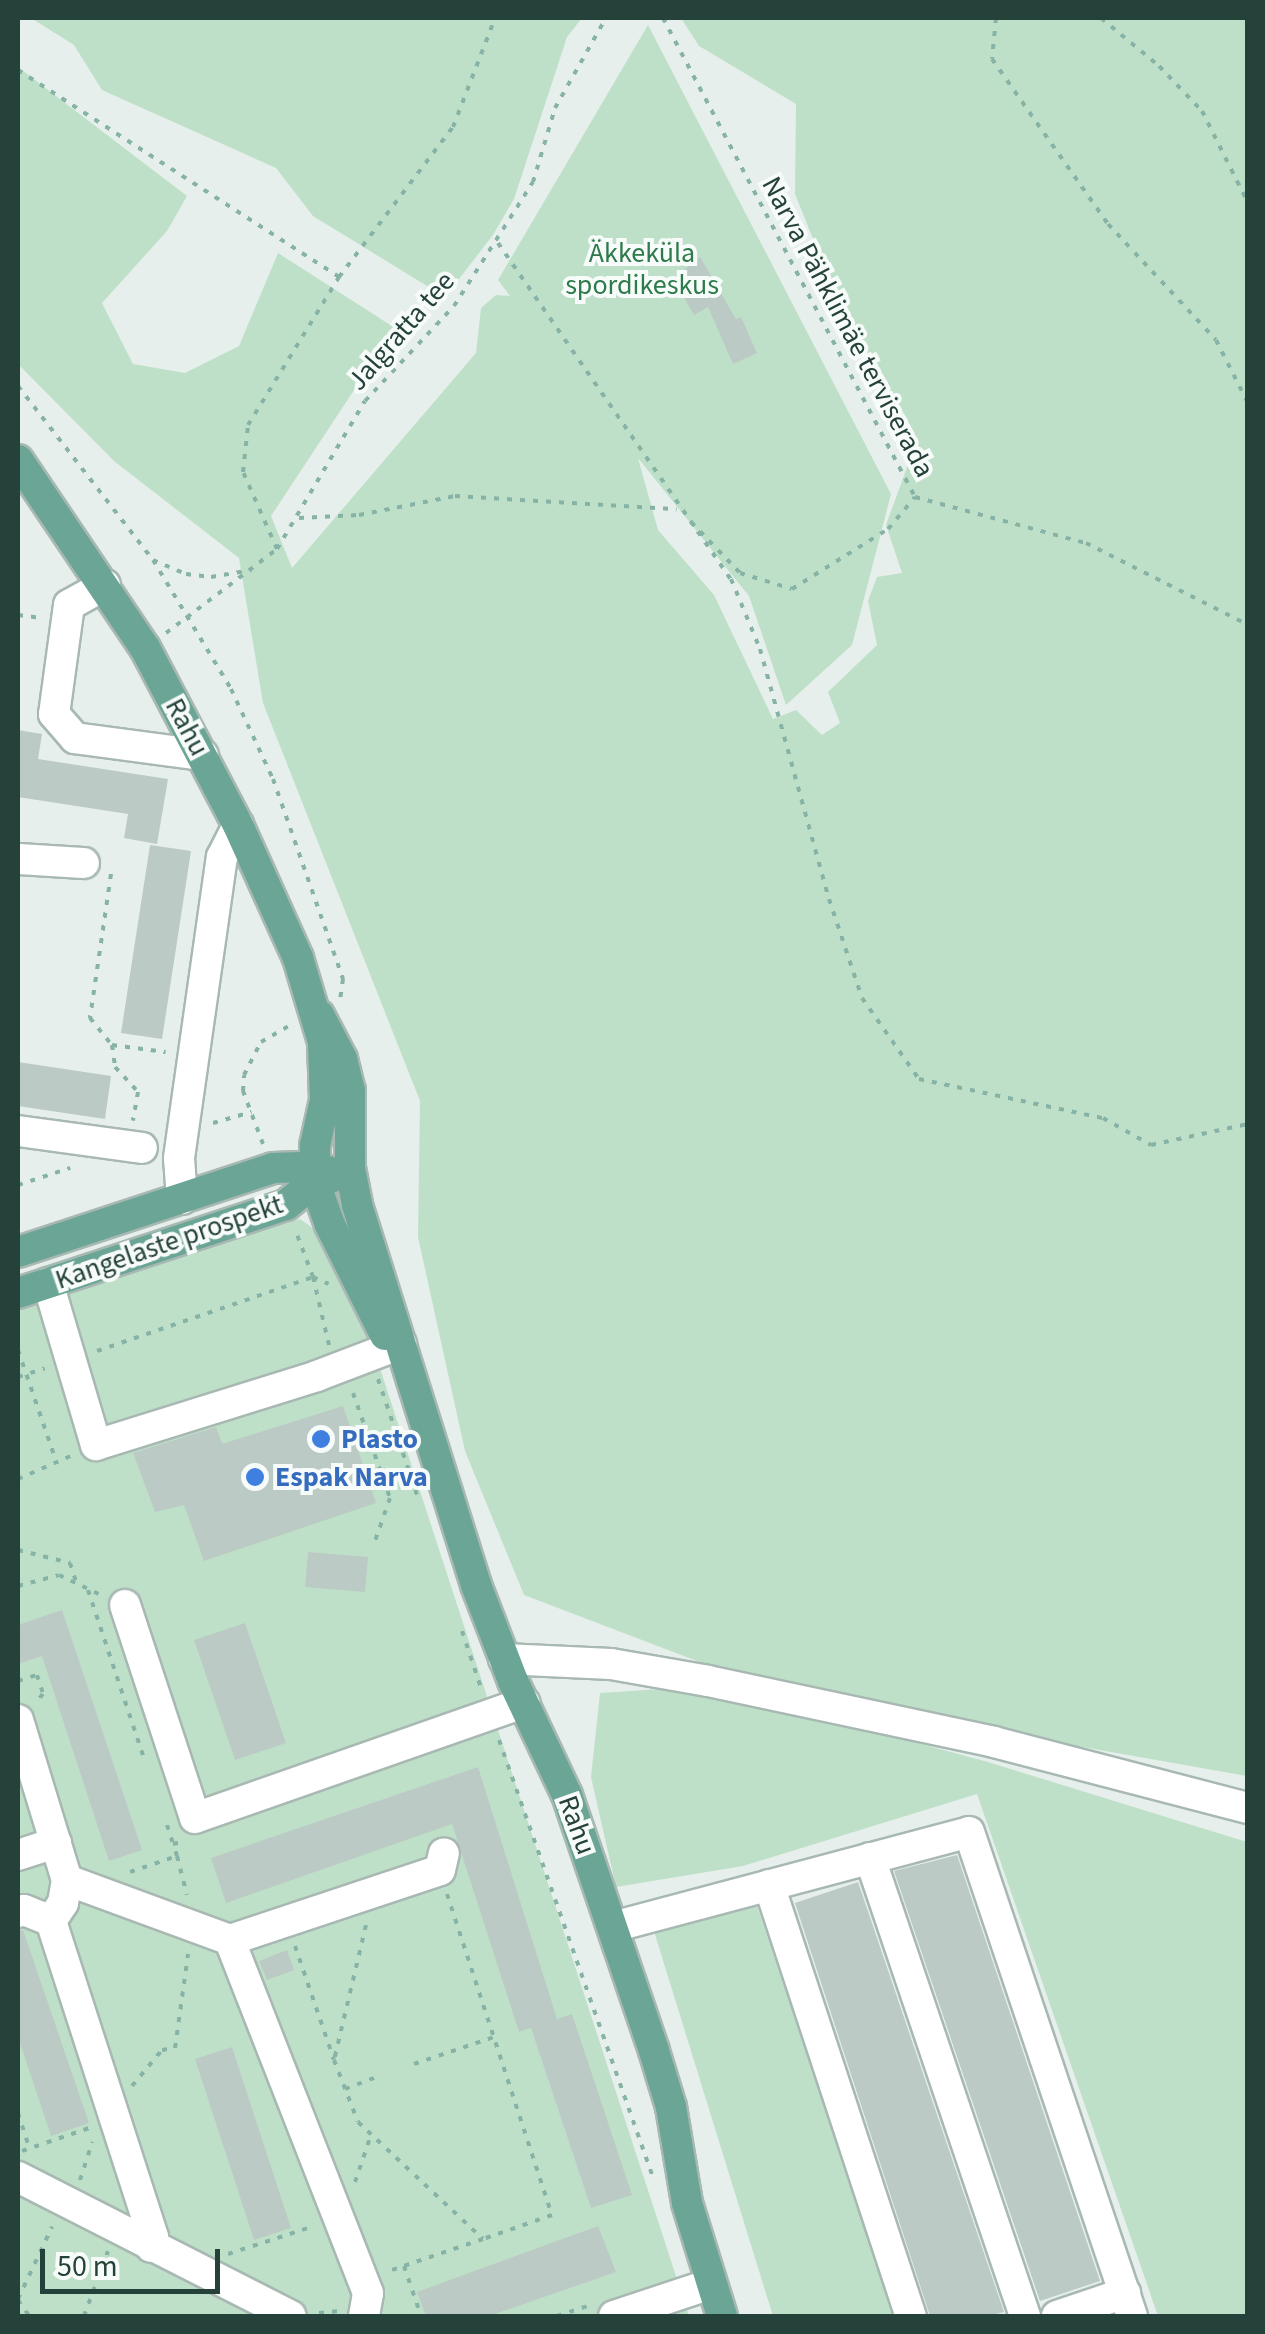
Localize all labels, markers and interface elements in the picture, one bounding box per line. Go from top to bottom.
street label: Narva Pähklimäe terviserada [754,171,942,483]
park label: Äkkeküla spordikeskus [565,236,719,302]
street label: Jalgratta tee [340,265,462,397]
street label: Rahu [158,692,216,762]
street label: Kangelaste prospekt [51,1187,287,1297]
place label: Plasto [341,1422,418,1456]
marker: Plasto [310,1428,332,1450]
place label: Espak Narva [275,1460,428,1494]
marker: Espak Narva [244,1466,266,1488]
street label: Rahu [551,1791,603,1859]
scale bar [45,2229,225,2291]
text: 50 m [57,2245,118,2288]

